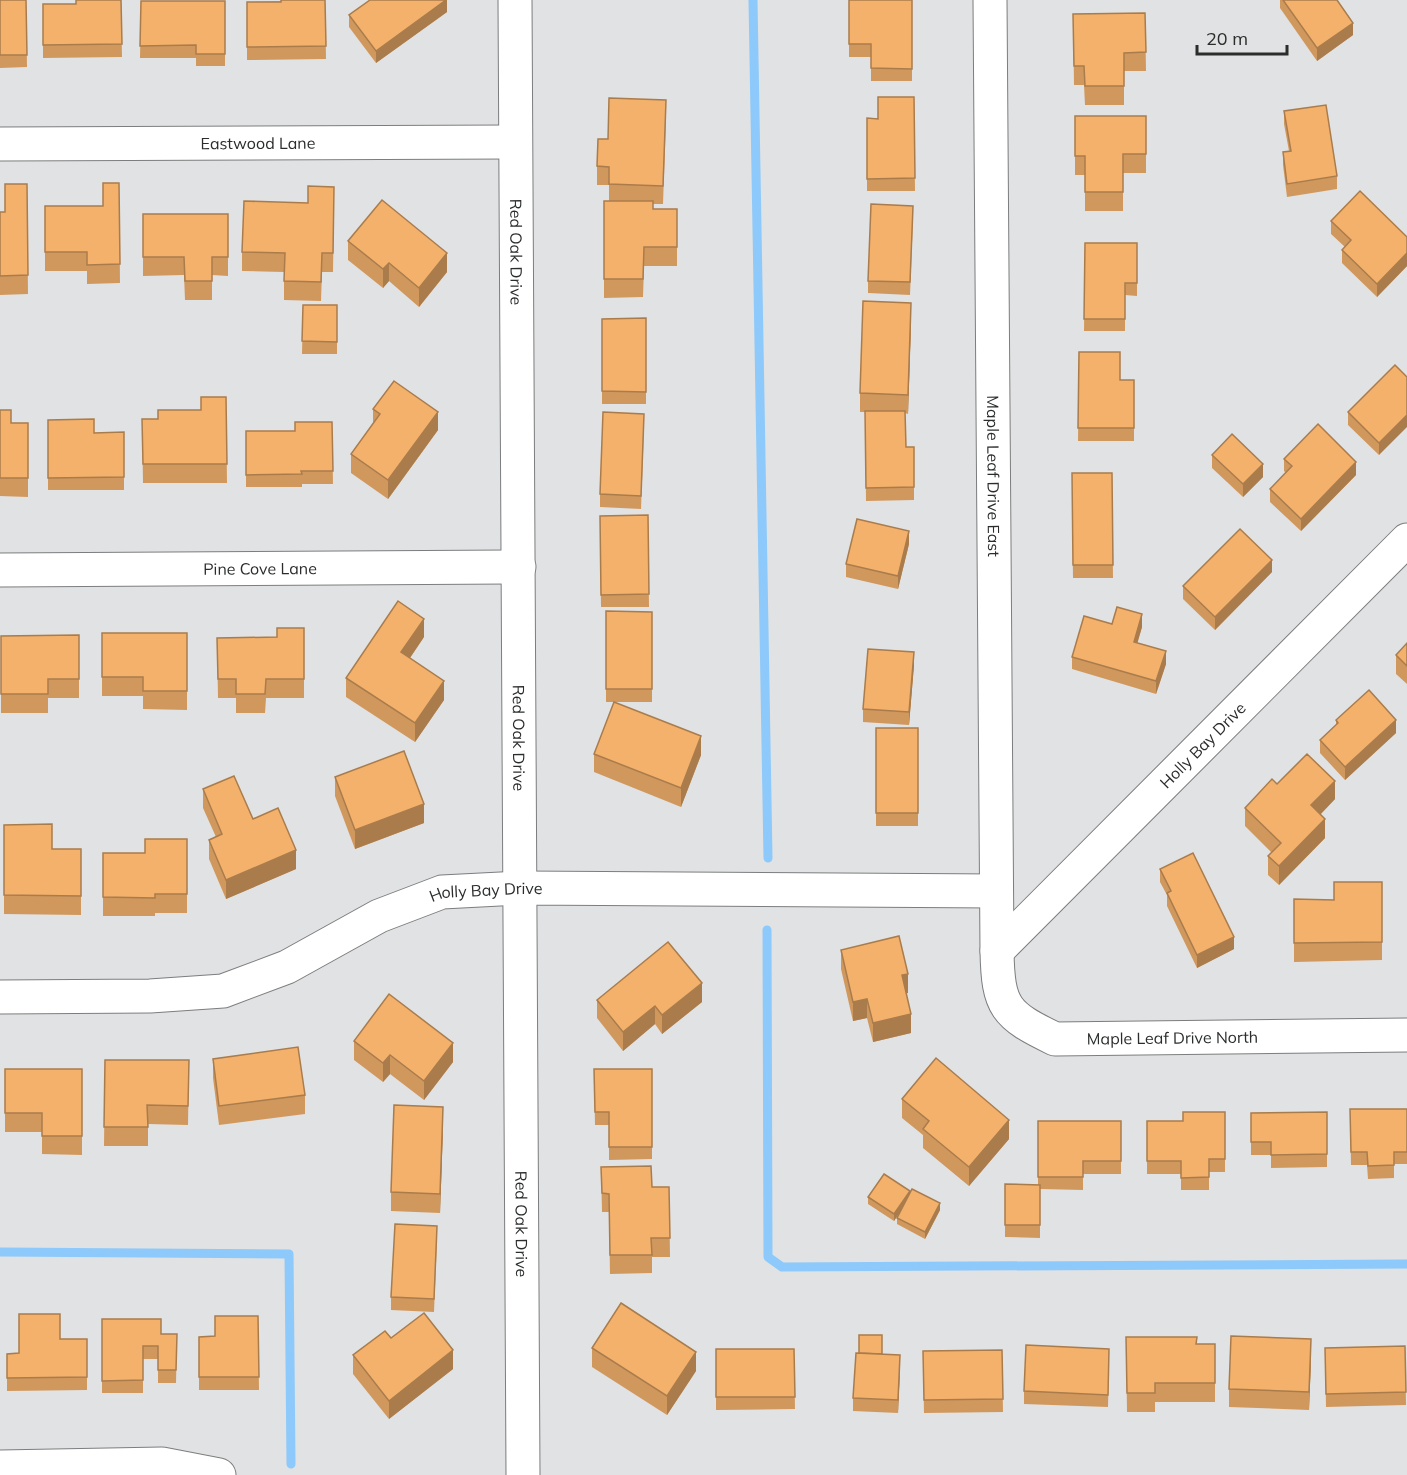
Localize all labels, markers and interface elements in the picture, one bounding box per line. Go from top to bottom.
scale bar [1197,18,1287,56]
text: 20 m [1206,27,1248,50]
street label: Eastwood Lane [201,133,315,153]
street label: Red Oak Drive [506,199,527,305]
street label: Maple Leaf Drive East [983,395,1004,557]
street label: Pine Cove Lane [203,558,317,579]
street label: Red Oak Drive [509,685,529,791]
street label: Holly Bay Drive [1155,698,1250,792]
street label: Holly Bay Drive [426,878,543,906]
street label: Maple Leaf Drive North [1087,1027,1258,1049]
street label: Red Oak Drive [511,1171,532,1277]

